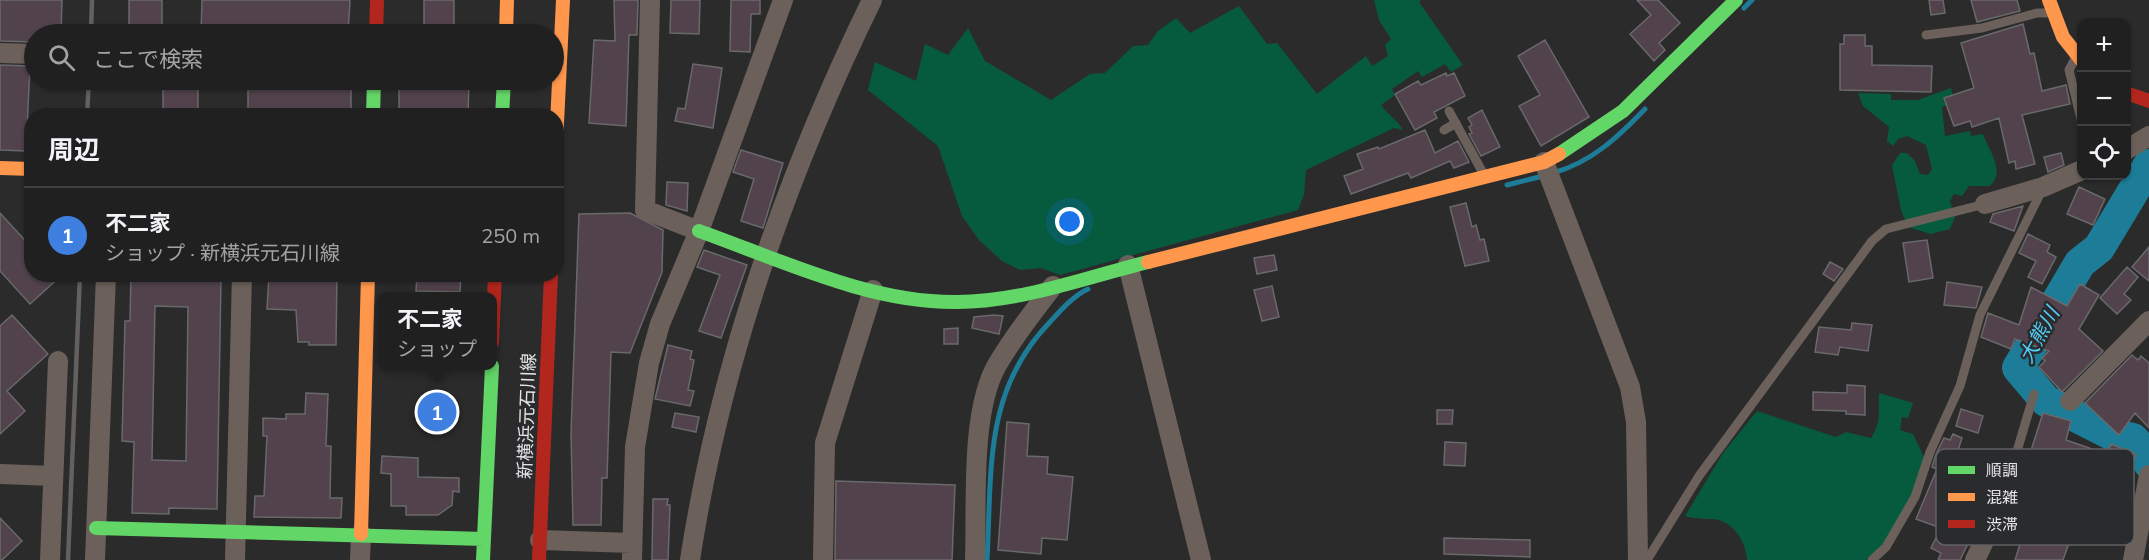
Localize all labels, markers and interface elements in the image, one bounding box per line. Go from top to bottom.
map controls [2077,18,2131,180]
button: + [2077,18,2131,72]
search box [24,24,564,90]
icon: search [45,41,78,74]
text: ここで検索 [93,45,203,73]
button: − [2077,72,2131,126]
button: locate [2077,126,2131,180]
text: 周辺 [48,133,100,166]
your location [1055,207,1084,236]
text: 不二家 [105,209,171,237]
text: 1 [62,223,74,248]
text: 250 m [481,223,540,248]
text: ショップ · 新横浜元石川線 [105,240,340,265]
popup [377,292,497,370]
water label: 大熊川 [2013,301,2065,367]
text: 不二家 [397,305,463,333]
text: ショップ [397,336,477,361]
street label: 新横浜元石川線 [513,353,540,479]
pin: 1 [418,390,456,434]
legend [1936,449,2134,545]
text: 順調 [1986,460,2018,480]
text: 混雑 [1986,487,2018,507]
text: 渋滞 [1986,514,2018,534]

